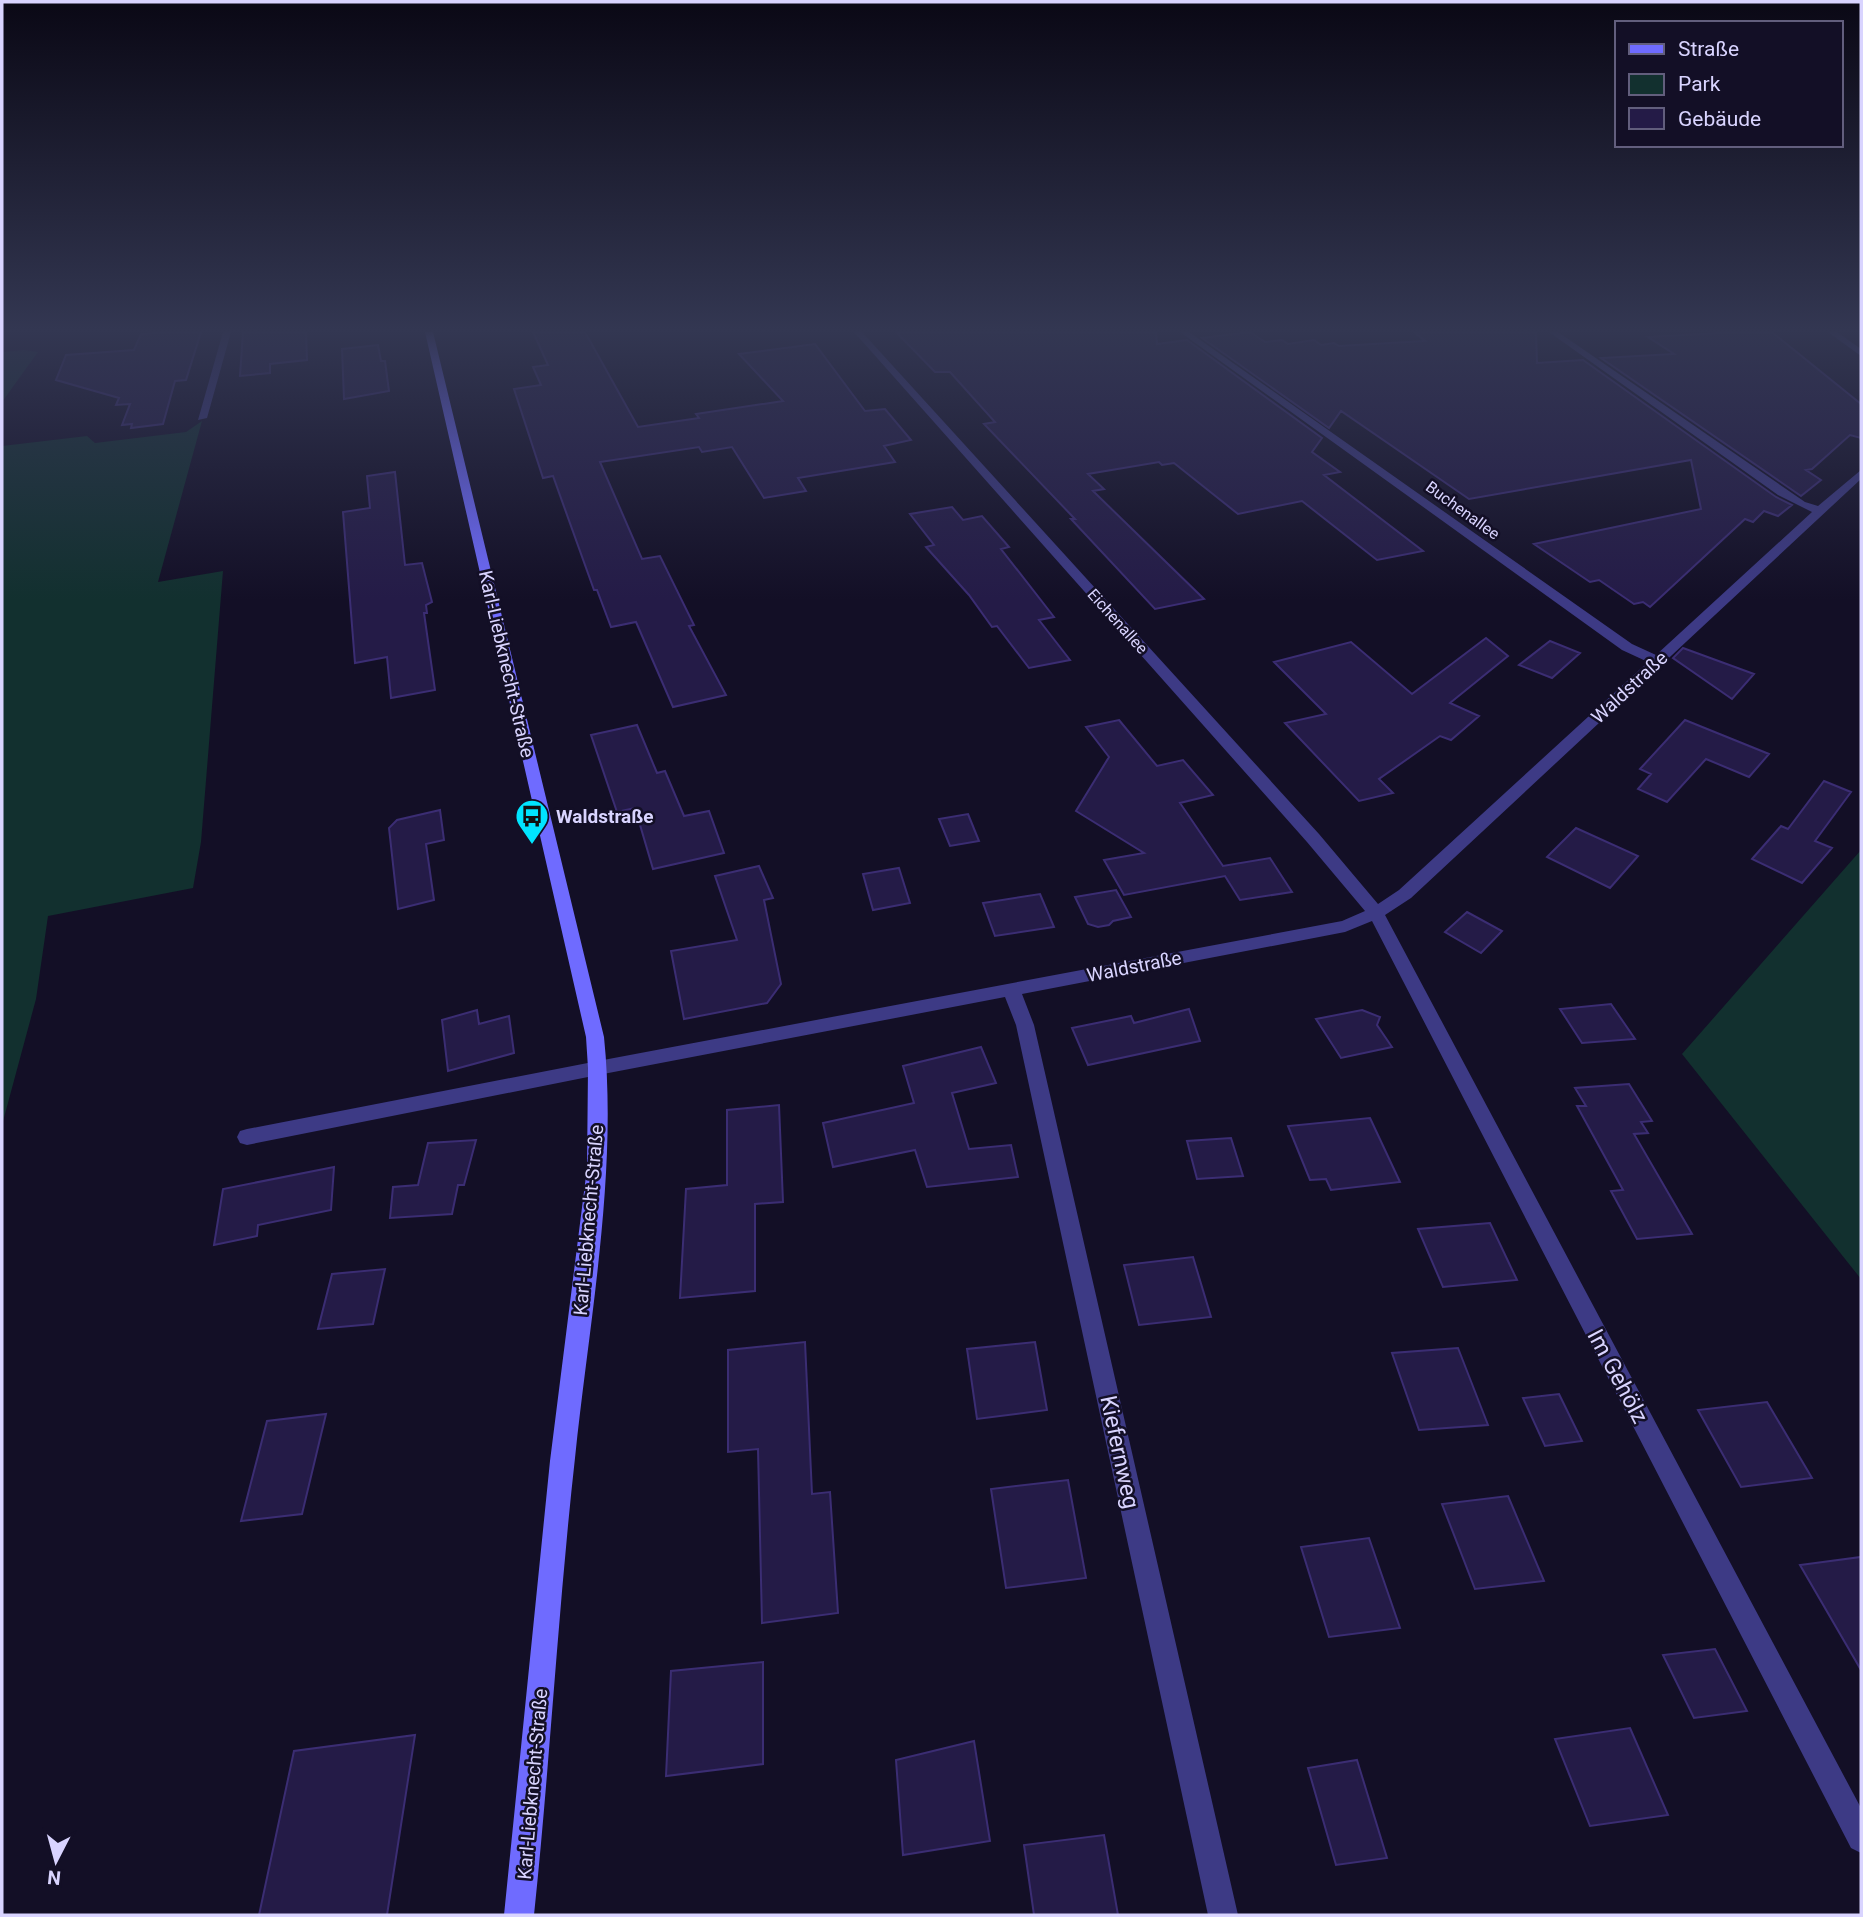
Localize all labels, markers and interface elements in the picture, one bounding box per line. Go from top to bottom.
legend [1615,21,1842,147]
text: Straße [1678,37,1739,61]
text: Park [1678,72,1721,96]
text: Gebäude [1678,107,1761,131]
street label: Buchenallee [1422,477,1503,544]
street label: Karl-Liebknecht-Straße [474,568,539,760]
street label: Eichenallee [1083,585,1152,658]
street label: Waldstraße [1586,646,1672,729]
bus stop icon: Waldstraße [513,797,551,846]
place label: Waldstraße [556,805,653,828]
street label: Waldstraße [1085,946,1183,987]
street label: Karl-Liebknecht-Straße [569,1124,608,1316]
street label: Im Gehölz [1582,1325,1654,1428]
street label: Kiefernweg [1094,1393,1145,1511]
street label: Karl-Liebknecht-Straße [513,1688,552,1880]
north arrow [21,1826,91,1896]
text: N [46,1865,62,1890]

